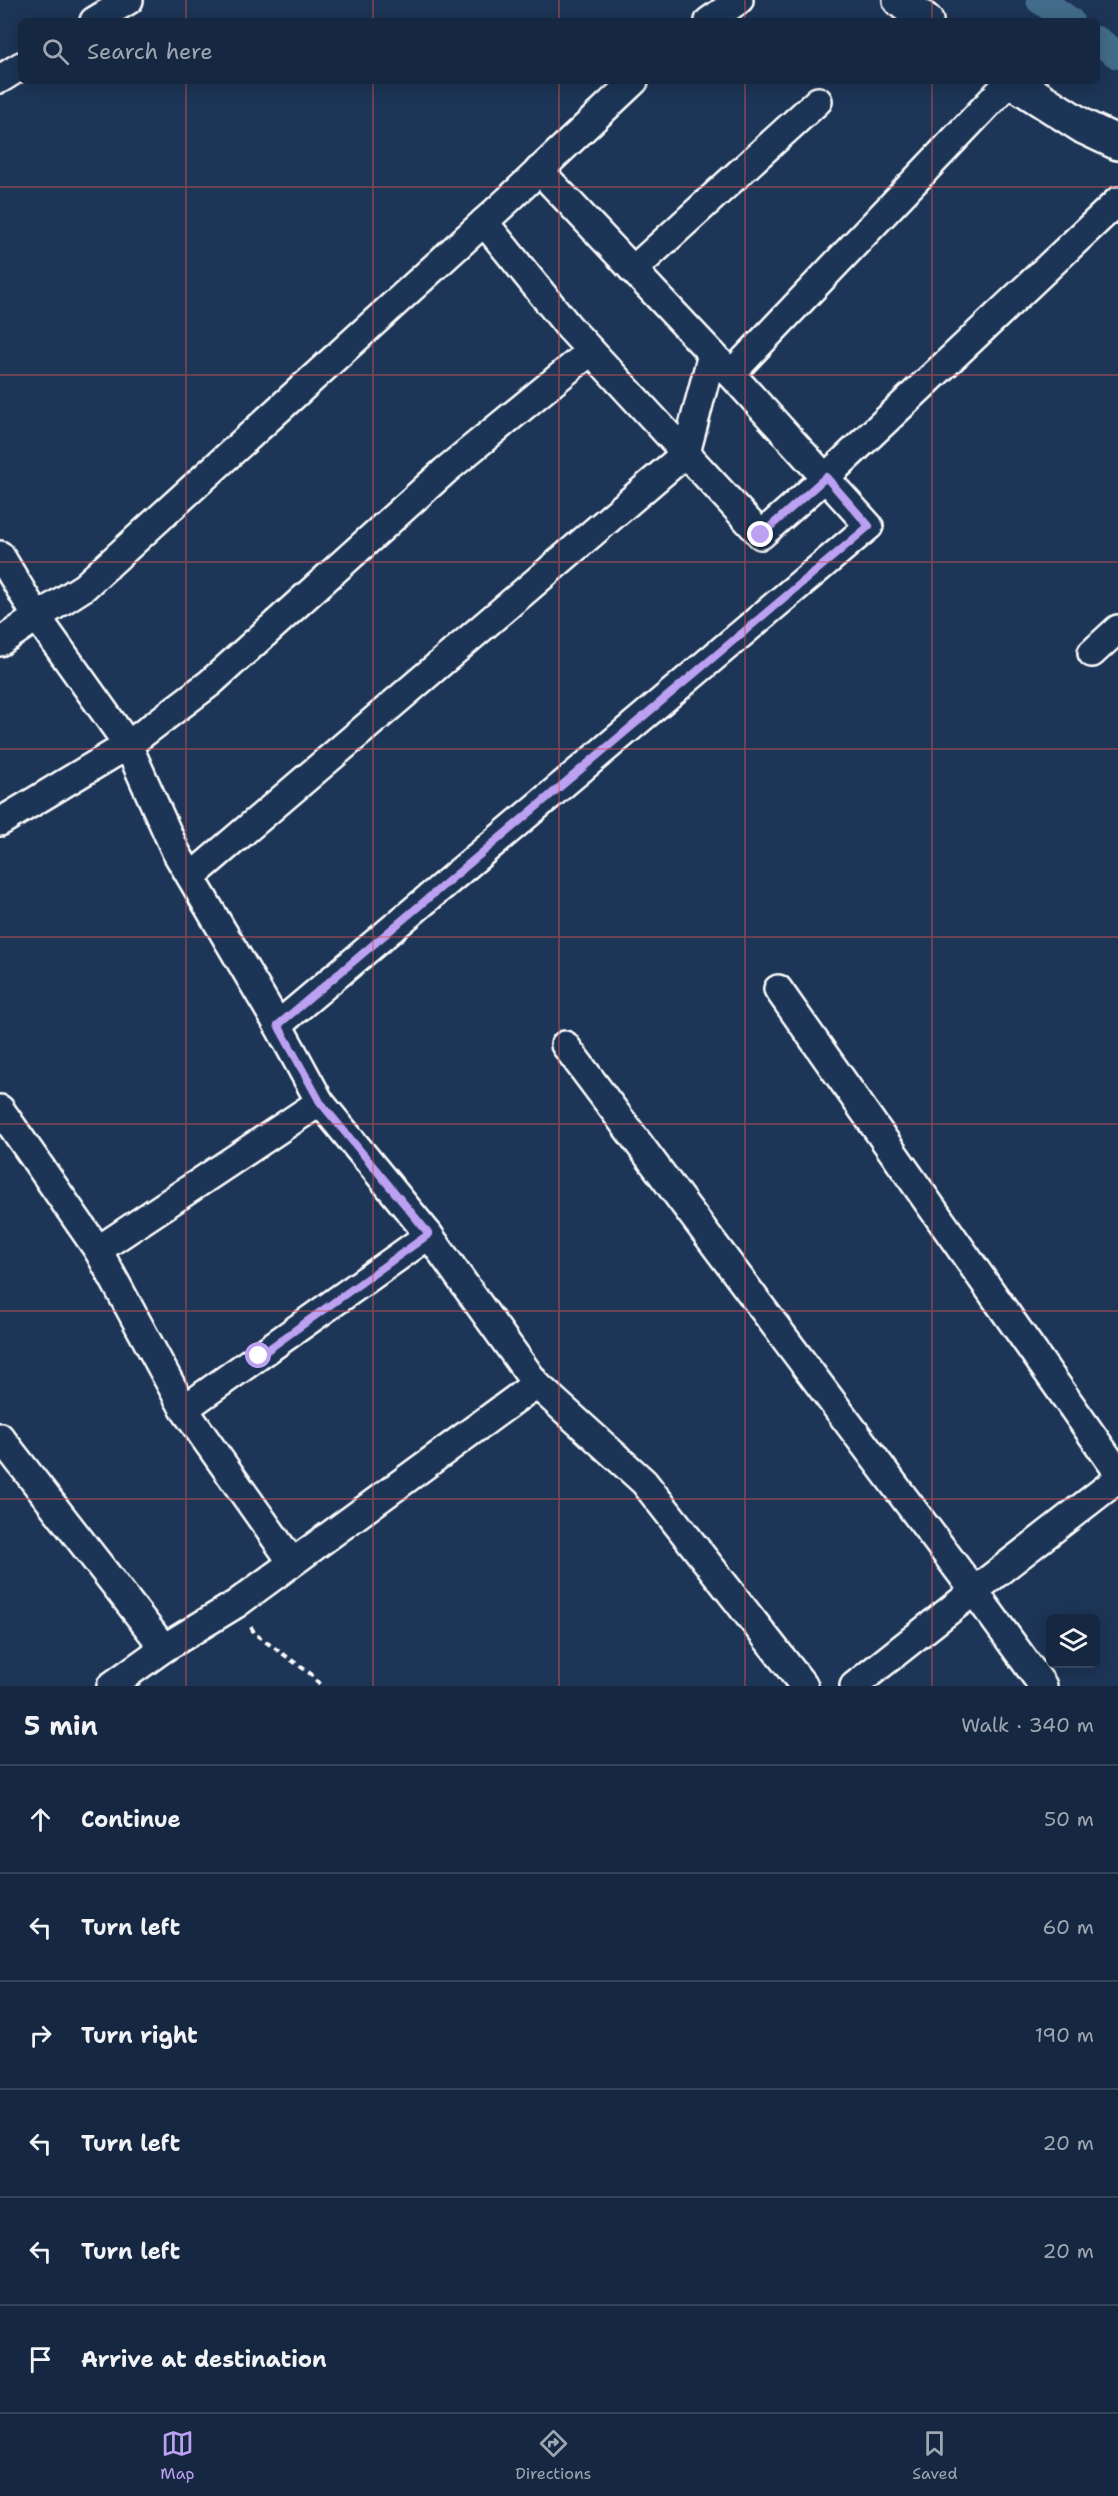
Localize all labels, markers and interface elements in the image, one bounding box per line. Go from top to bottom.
search box [18,18,1100,84]
icon: search [39,35,72,68]
text: Search here [87,37,213,66]
route end [747,521,773,547]
route start [245,1342,271,1368]
map controls [1046,1614,1100,1668]
button: layers [1046,1614,1100,1668]
text: 5 min [24,1708,98,1743]
text: Walk · 340 m [961,1712,1094,1738]
icon: ahead [24,1803,57,1836]
text: Continue [81,1805,181,1834]
text: 50 m [1044,1806,1094,1832]
icon: left [24,1911,57,1944]
text: Turn left [81,1913,180,1942]
text: 60 m [1042,1914,1094,1940]
icon: right [24,2019,57,2052]
text: Turn right [81,2021,198,2050]
text: 190 m [1035,2022,1094,2048]
icon: left [24,2127,57,2160]
text: Turn left [81,2129,180,2158]
text: 20 m [1043,2130,1094,2156]
icon: left [24,2235,57,2268]
text: Turn left [81,2237,180,2266]
text: 20 m [1043,2238,1094,2264]
icon: arrive [24,2343,57,2376]
text: Arrive at destination [81,2345,327,2374]
tab: Map [160,2427,195,2484]
tab: Directions [515,2427,592,2484]
tab: Saved [912,2427,958,2484]

